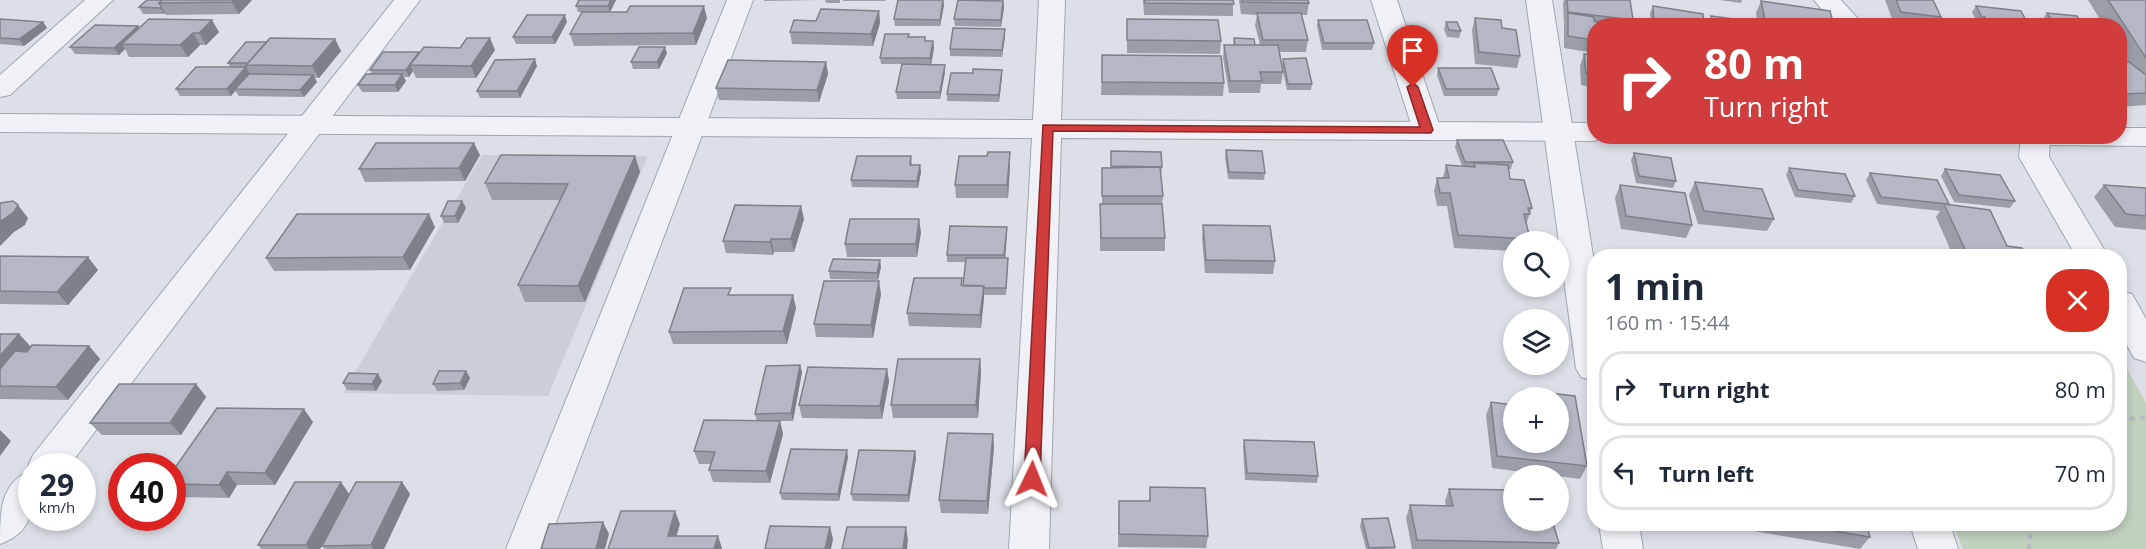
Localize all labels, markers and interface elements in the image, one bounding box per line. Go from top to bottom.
pin [1387,25,1438,87]
icon: arrive [1396,34,1429,67]
text: 80 m [1704,34,1804,91]
icon: right [1605,42,1683,120]
text: Turn right [1704,88,1829,125]
map controls [1503,231,1569,531]
button: search [1503,231,1569,297]
text: 1 min [1605,262,1705,311]
button: close [2046,269,2109,332]
button: layers [1503,309,1569,375]
text: 160 m · 15:44 [1605,309,1730,336]
icon: right [1608,372,1641,405]
text: Turn right [1659,374,1770,404]
text: 80 m [2055,374,2106,404]
button: + [1503,387,1569,453]
position arrow [1000,447,1064,511]
speed limit sign: 40 [108,453,186,531]
icon: left [1608,456,1641,489]
text: Turn left [1659,458,1754,488]
text: 70 m [2055,458,2106,488]
text: 29 [40,464,74,505]
button: − [1503,465,1569,531]
text: km/h [39,497,75,517]

